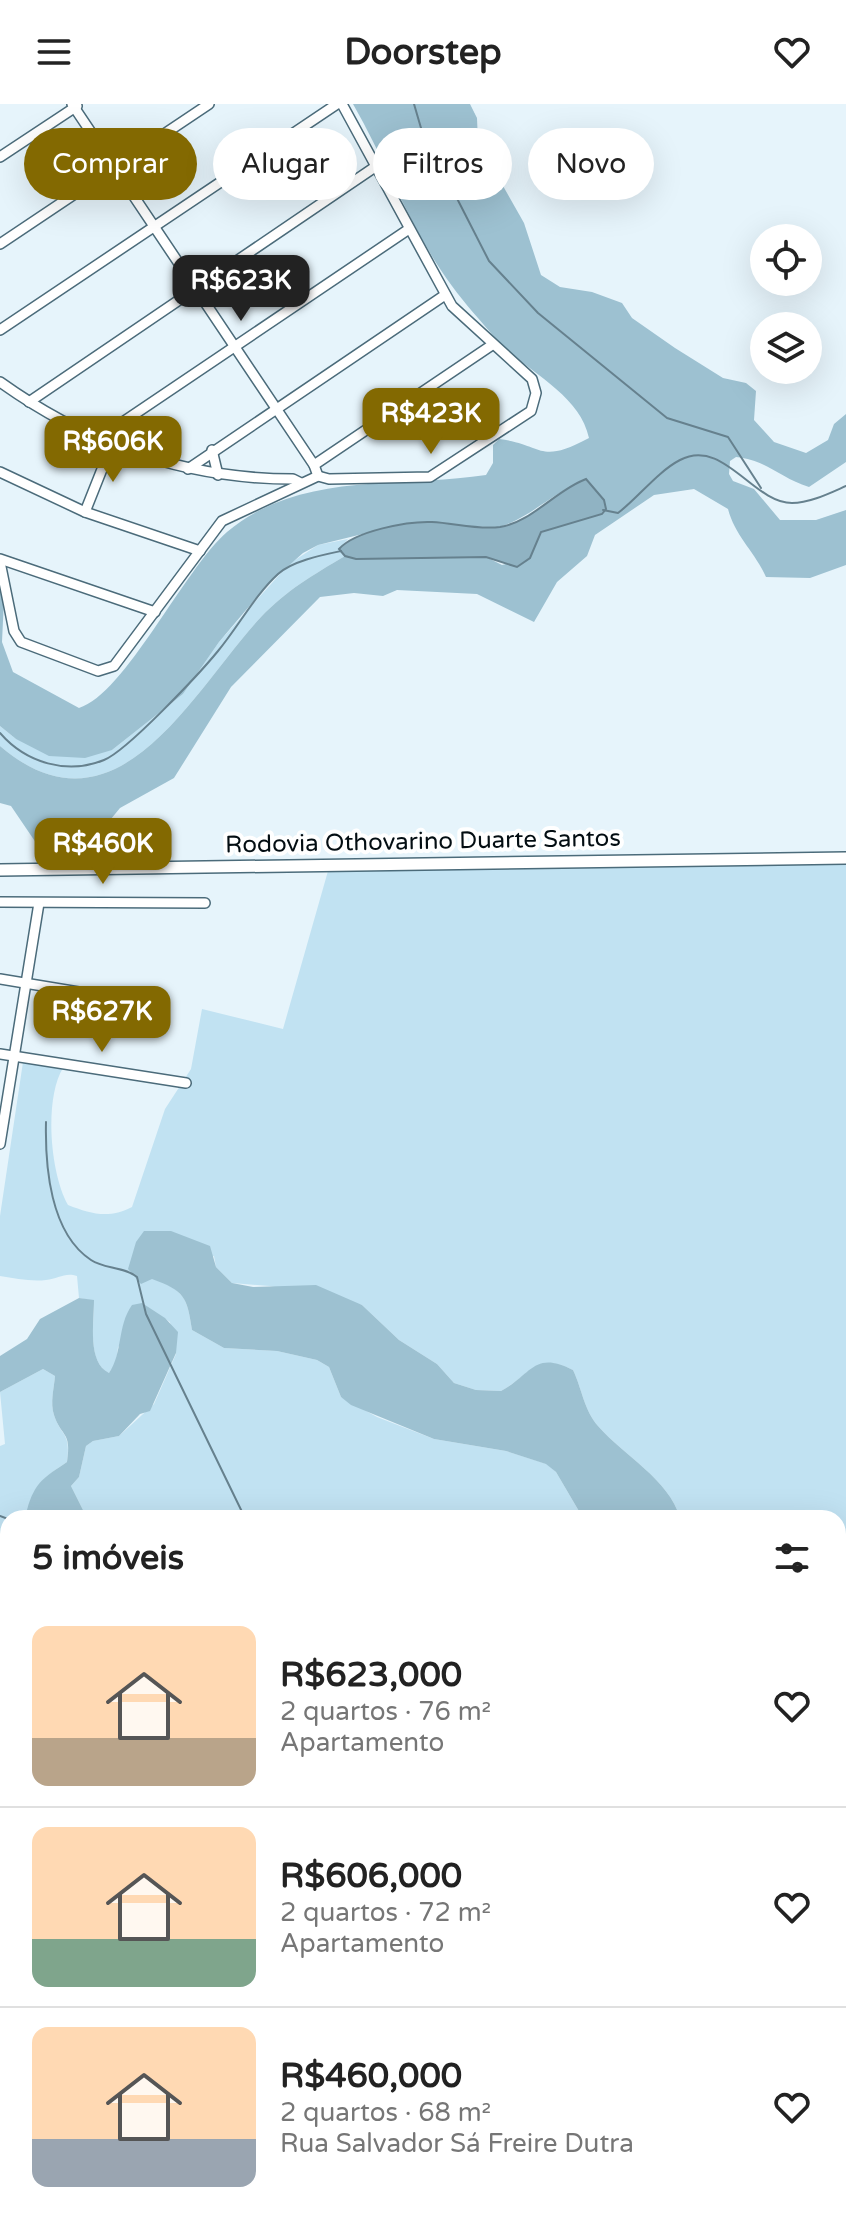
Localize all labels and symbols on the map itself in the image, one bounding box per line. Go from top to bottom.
pin: R$623K [176,255,306,323]
pin: R$423K [366,388,496,456]
pin: R$606K [48,416,178,484]
pin: R$460K [38,818,168,886]
street label: Rodovia Othovarino Duarte Santos [225,824,621,859]
pin: R$627K [37,986,167,1054]

